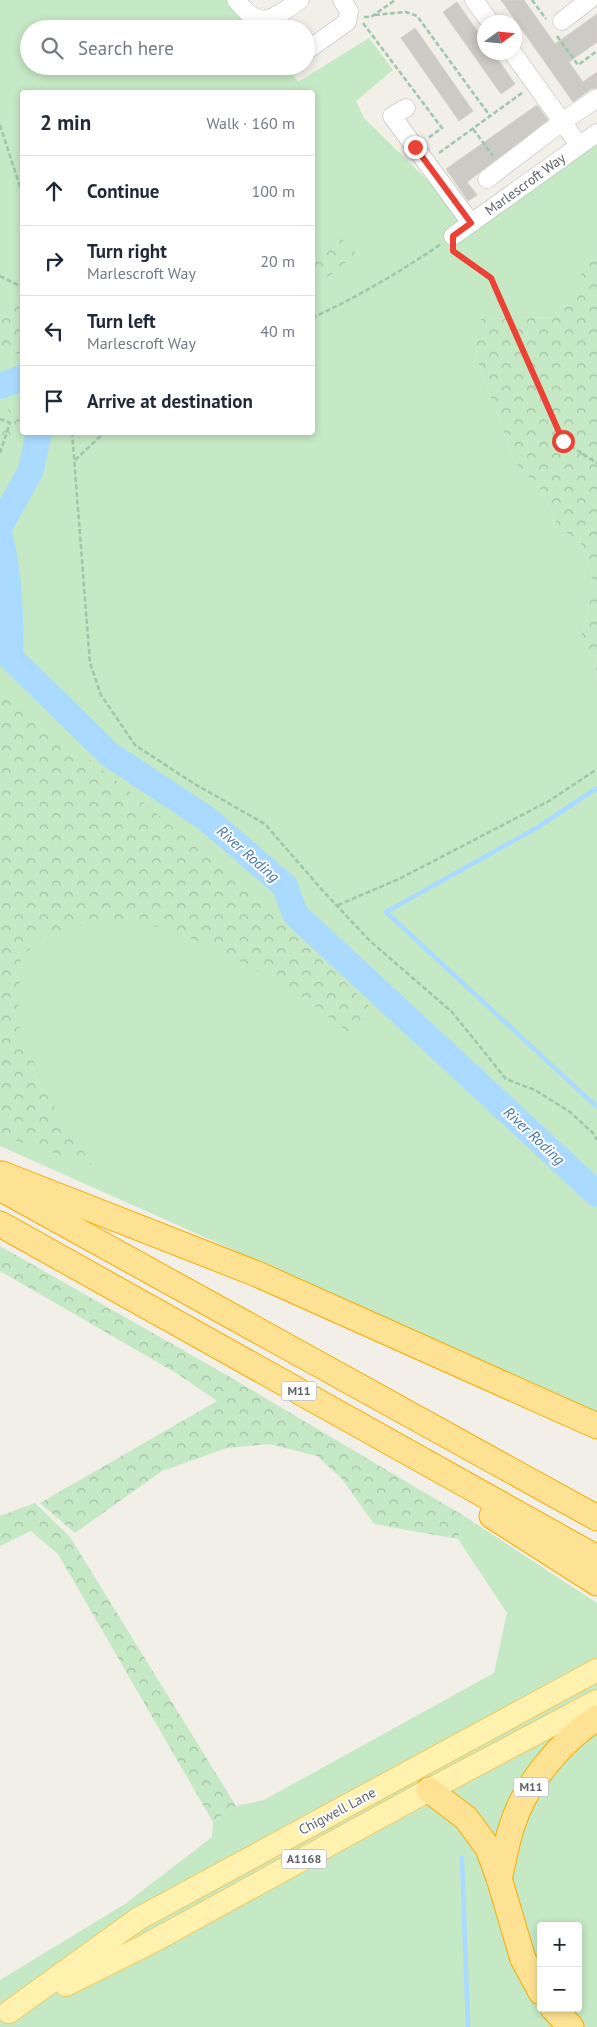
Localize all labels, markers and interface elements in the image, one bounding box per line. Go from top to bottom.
north arrow [477,15,522,60]
search box [20,20,315,75]
icon: search [38,34,66,62]
text: Search here [78,36,174,60]
text: 2 min [40,109,91,136]
text: Walk · 160 m [206,113,295,133]
route end [404,136,427,159]
street label: Marlescroft Way [481,148,569,219]
icon: ahead [40,177,68,205]
text: Continue [87,179,159,203]
text: 100 m [252,181,295,201]
text: Turn right [87,239,167,263]
icon: right [40,247,68,275]
text: 20 m [260,251,295,271]
text: Marlescroft Way [87,263,196,283]
text: Turn left [87,309,156,333]
icon: left [40,317,68,345]
text: 40 m [260,321,295,341]
text: Marlescroft Way [87,333,196,353]
icon: arrive [40,387,68,415]
text: Arrive at destination [87,389,253,413]
route start [552,430,575,453]
water label: River Roding [213,821,284,886]
water label: River Roding [500,1103,569,1169]
road number: M11 [282,1382,316,1400]
road number: M11 [514,1778,548,1796]
street label: Chigwell Lane [295,1783,379,1839]
road number: A1168 [282,1850,326,1868]
map controls [537,1922,582,2012]
button: + [537,1922,582,1967]
button: − [537,1967,582,2012]

